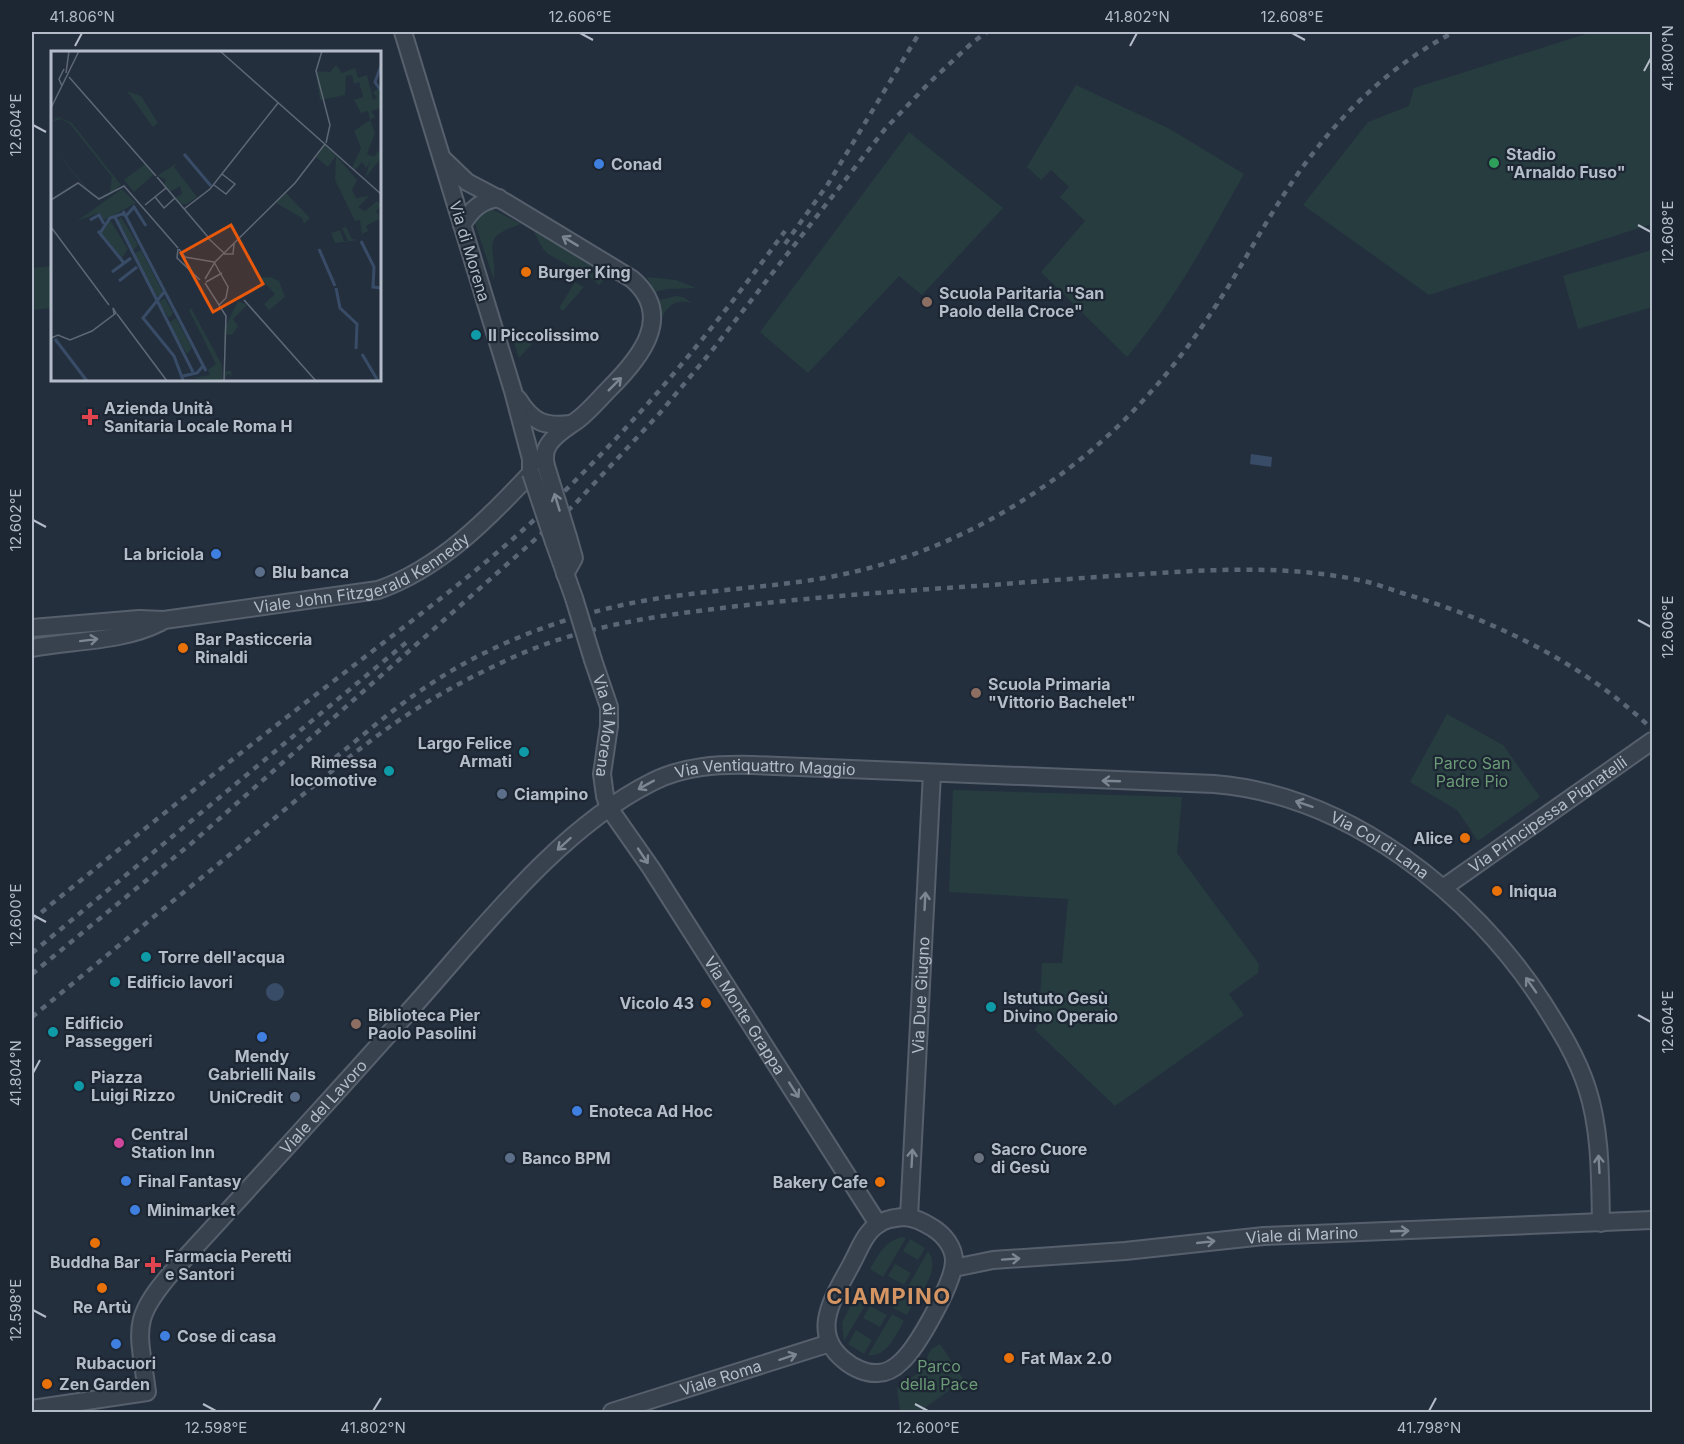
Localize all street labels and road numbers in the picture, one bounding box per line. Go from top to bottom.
street label: Via di Morena [445,198,495,304]
street label: Viale John Fitzgerald Kennedy [252,529,473,617]
street label: Via di Morena [589,672,620,778]
street label: Via Principessa Pignatelli [1465,752,1631,877]
street label: Via Ventiquattro Maggio [673,755,856,782]
street label: Via Col di Lana [1327,807,1433,883]
street label: Via Due Giugno [907,936,934,1054]
street label: Via Monte Grappa [700,952,790,1078]
street label: Viale del Lavoro [275,1055,371,1158]
street label: Viale di Marino [1245,1222,1359,1248]
street label: Viale Roma [677,1355,764,1400]

